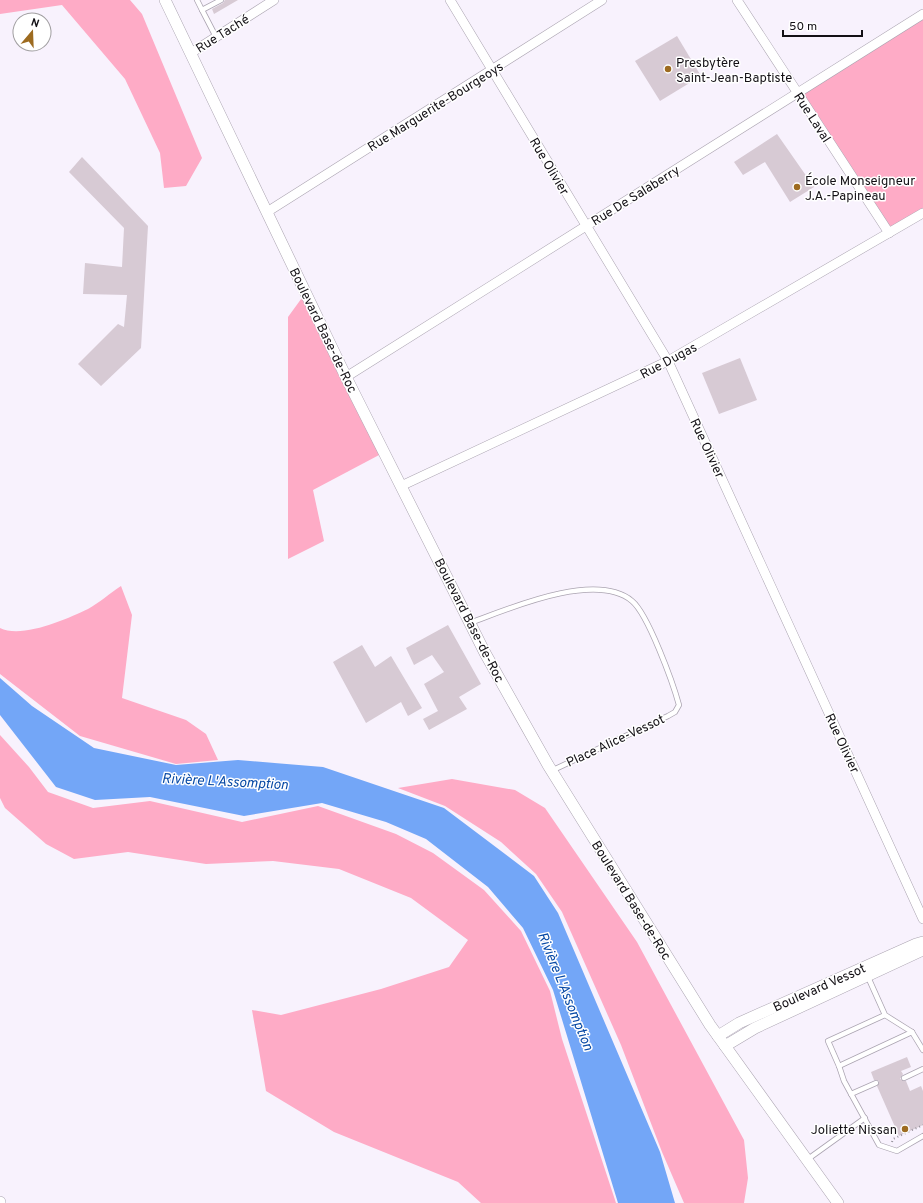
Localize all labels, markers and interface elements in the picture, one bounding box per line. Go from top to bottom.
north arrow [12,12,52,52]
street label: Rue Taché [193,12,253,57]
scale bar [783,12,862,38]
text: N [29,16,41,31]
text: 50 m [789,19,817,35]
place label: Presbytère Saint-Jean-Baptiste [676,56,792,87]
street label: Rue Marguerite-Bourgeoys [365,59,507,156]
marker: Presbytère Saint-Jean-Baptiste [663,64,673,74]
street label: Rue Laval [789,90,833,146]
street label: Rue Olivier [525,135,572,199]
street label: Rue De Salaberry [589,163,683,230]
place label: École Monseigneur J.A.-Papineau [805,172,915,205]
marker: École Monseigneur J.A.-Papineau [792,182,802,192]
street label: Boulevard Base-de-Roc [285,266,360,396]
street label: Rue Dugas [638,340,700,383]
street label: Rue Olivier [685,416,727,481]
street label: Boulevard Base-de-Roc [430,556,507,686]
street label: Rue Olivier [820,711,862,776]
street label: Place Alice-Vessot [564,712,668,772]
water label: Rivière L'Assomption [161,771,289,794]
street label: Boulevard Base-de-Roc [587,839,674,964]
water label: Rivière L'Assomption [533,930,596,1054]
street label: Boulevard Vessot [771,961,869,1016]
place label: Joliette Nissan [811,1123,897,1139]
marker: Joliette Nissan [900,1124,910,1134]

